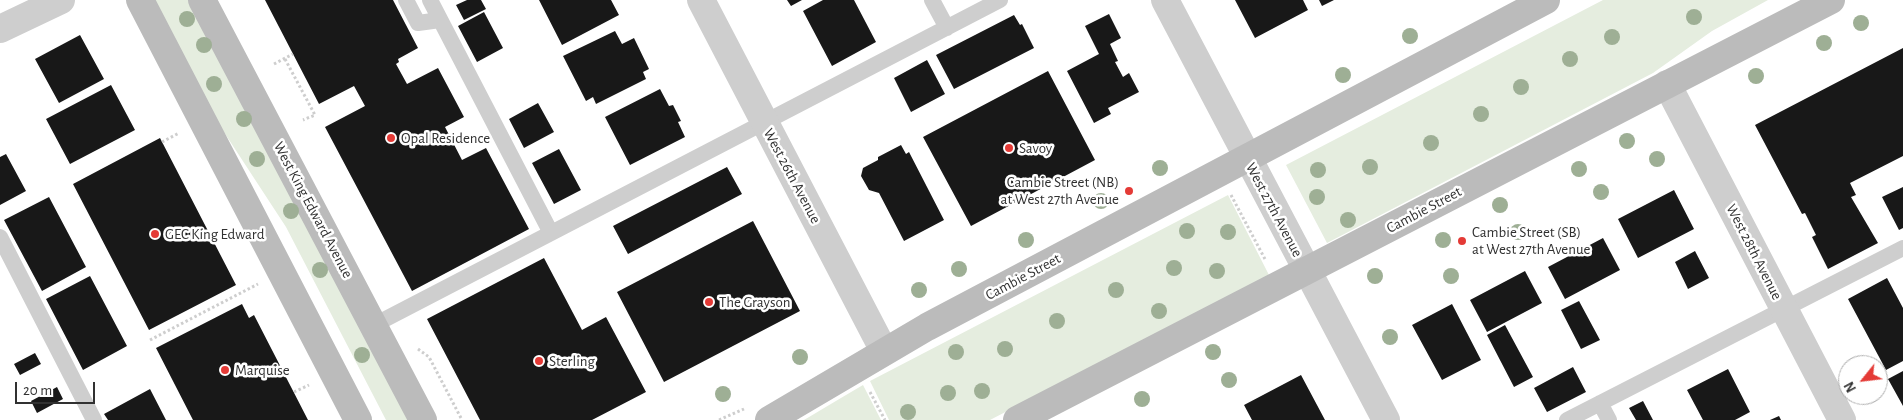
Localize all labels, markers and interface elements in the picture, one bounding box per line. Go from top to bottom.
street label: West 26th Avenue [759,125,825,227]
place label: Opal Residence [401,129,490,147]
marker: Opal Residence [385,132,397,144]
street label: West King Edward Avenue [269,139,357,281]
place label: Savoy [1019,139,1052,157]
marker: Savoy [1003,142,1015,154]
street label: West 27th Avenue [1242,160,1306,260]
place label: Cambie Street (NB) at West 27th Avenue [1000,173,1119,208]
street label: Cambie Street [1383,183,1465,237]
marker: Cambie Street (NB) at West 27th Avenue [1123,185,1135,197]
street label: West 28th Avenue [1722,201,1786,303]
place label: Cambie Street (SB) at West 27th Avenue [1472,223,1591,258]
place label: GEC King Edward [165,225,264,243]
marker: GEC King Edward [149,228,161,240]
marker: Cambie Street (SB) at West 27th Avenue [1456,235,1468,247]
street label: Cambie Street [982,250,1064,304]
place label: The Grayson [719,293,790,311]
marker: The Grayson [703,296,715,308]
place label: Sterling [549,352,595,370]
marker: Sterling [533,355,545,367]
north arrow [1838,355,1888,405]
place label: Marquise [235,361,290,379]
marker: Marquise [219,364,231,376]
scale bar [18,372,98,404]
text: N [1842,379,1859,394]
text: 20 m [23,383,52,398]

